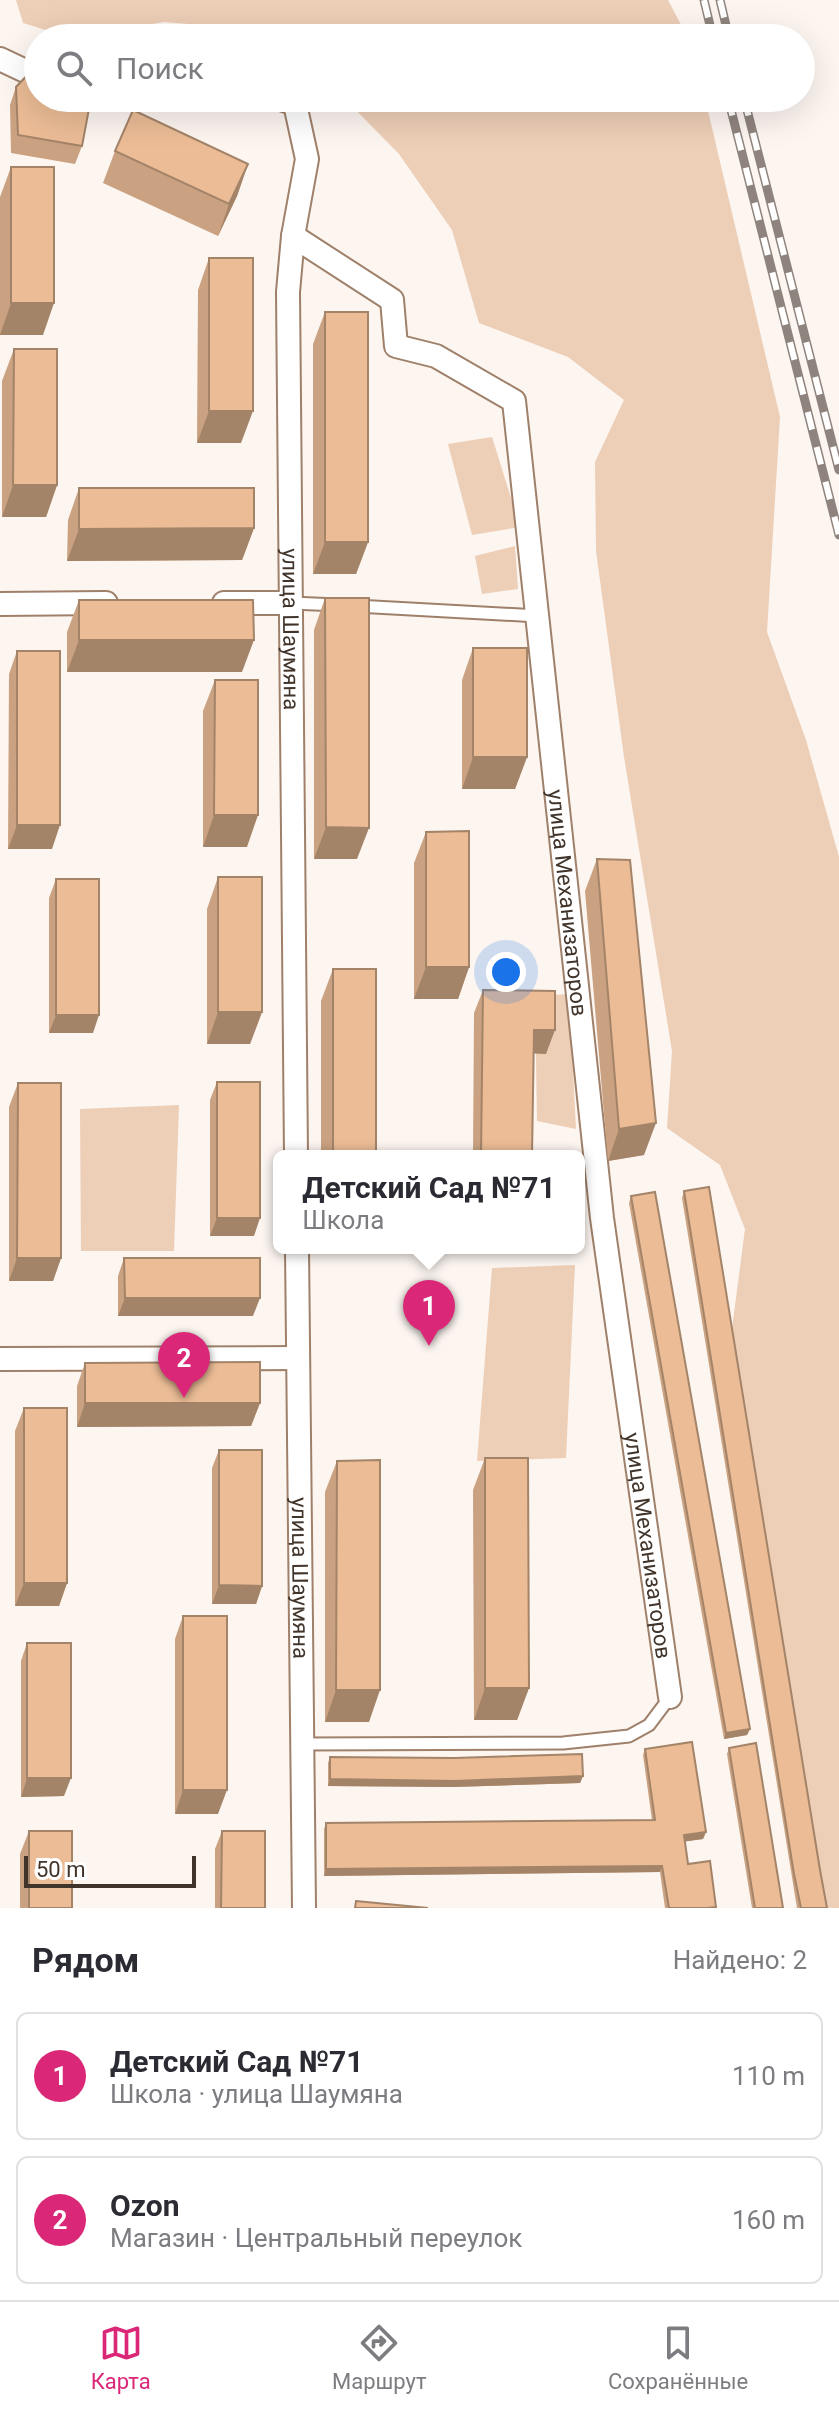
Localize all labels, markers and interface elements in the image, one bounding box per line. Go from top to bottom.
search box [24,24,815,112]
icon: search [52,46,96,90]
text: Поиск [116,51,204,86]
street label: улица Шаумяна [278,548,304,710]
street label: улица Механизаторов [543,788,593,1018]
your location [486,952,526,992]
popup [273,1150,585,1254]
text: Детский Сад №71 [302,1170,556,1205]
text: Школа [302,1205,384,1235]
pin: 1 [403,1280,455,1346]
pin: 2 [158,1332,210,1398]
street label: улица Механизаторов [620,1431,677,1660]
street label: улица Шаумяна [287,1497,314,1659]
scale bar [24,1852,196,1888]
text: 50 m [36,1857,85,1882]
text: Рядом [32,1940,139,1980]
text: Найдено: 2 [673,1945,807,1975]
text: Детский Сад №71 [110,2044,364,2079]
text: 1 [53,2061,67,2091]
text: 110 m [732,2061,805,2091]
text: Школа · улица Шаумяна [110,2079,403,2109]
text: Ozon [110,2188,179,2223]
text: 2 [53,2205,67,2235]
text: 160 m [732,2205,805,2235]
text: Магазин · Центральный переулок [110,2223,522,2253]
tab: Карта [91,2321,151,2394]
tab: Маршрут [332,2321,427,2394]
tab: Сохранённые [608,2321,748,2394]

